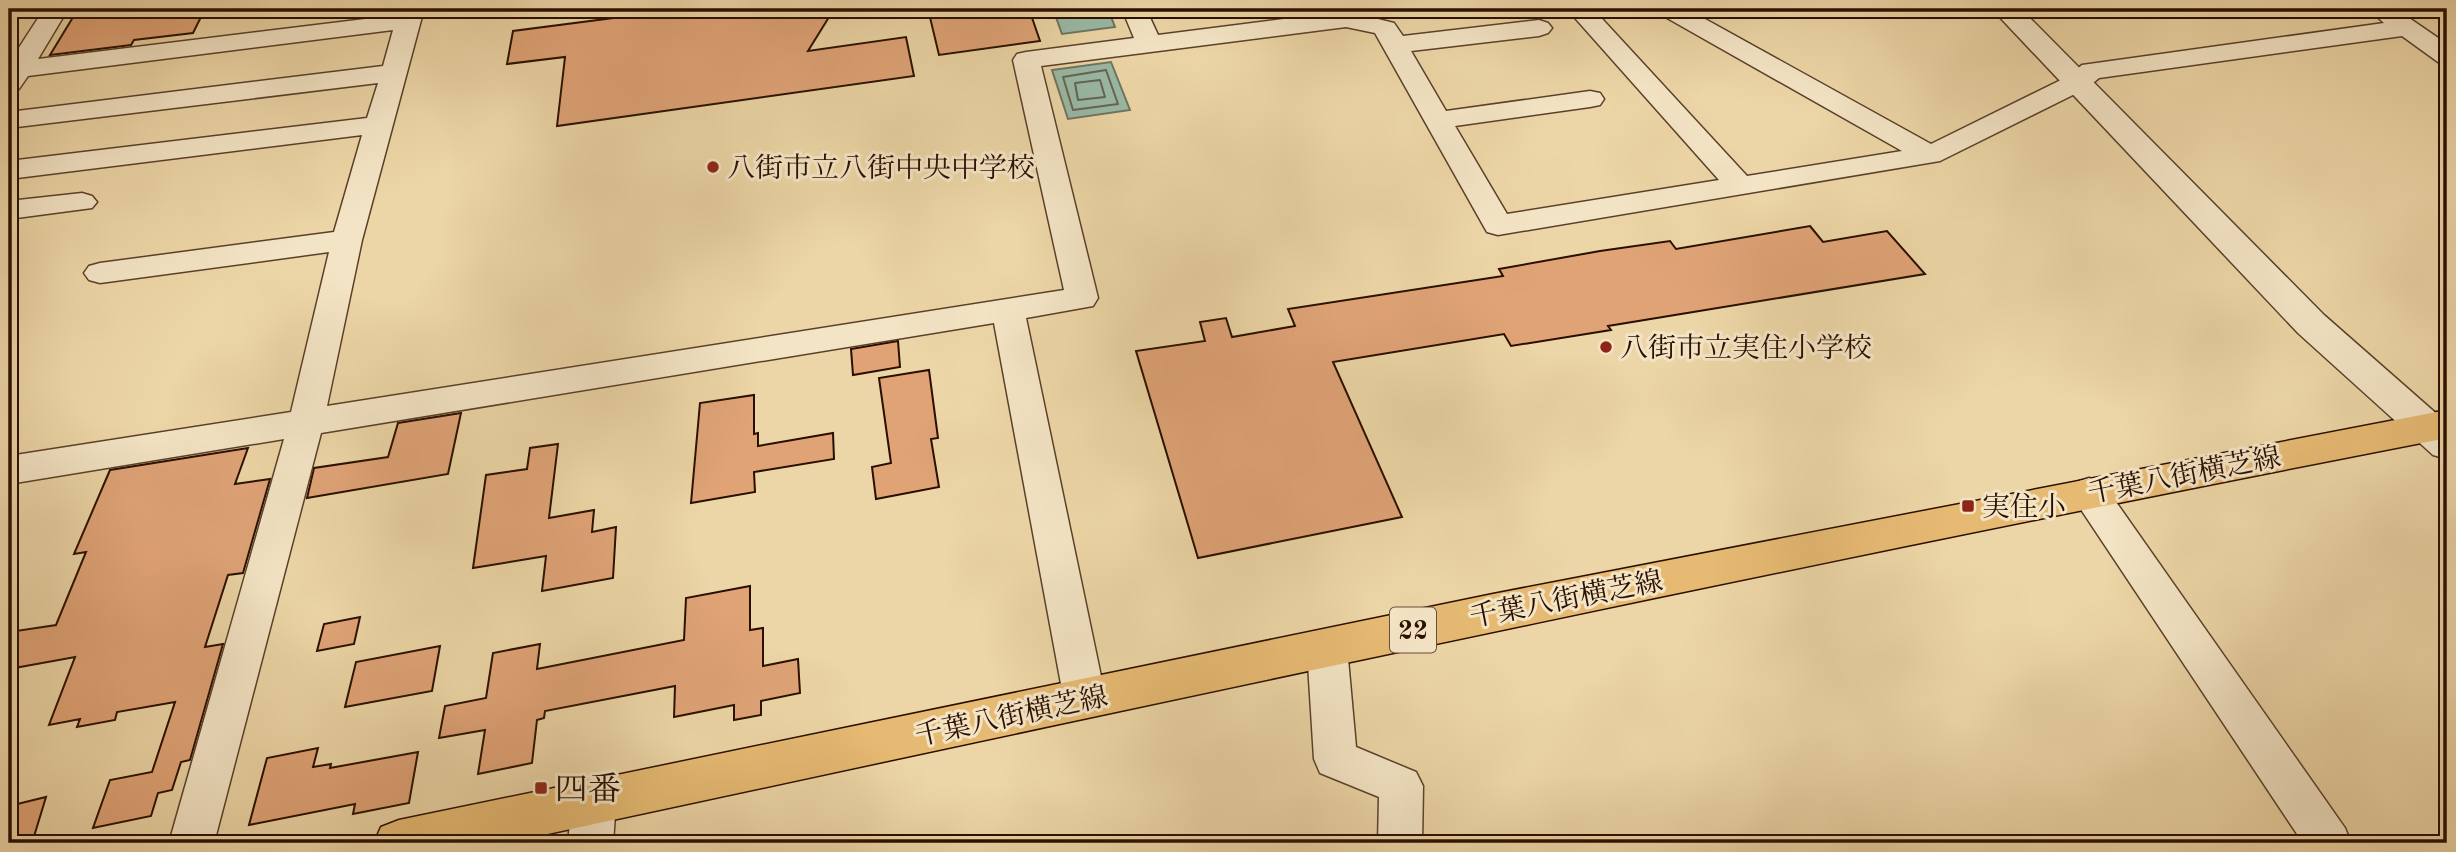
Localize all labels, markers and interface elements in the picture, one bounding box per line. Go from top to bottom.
place label: 八街市立八街中央中学校 [727,153,1035,184]
marker: 八街市立八街中央中学校 [705,159,721,175]
place label: 八街市立実住小学校 [1620,333,1872,364]
marker: 八街市立実住小学校 [1598,339,1614,355]
street label: 千葉八街横芝線 [2085,442,2283,509]
place label: 実住小 [1982,492,2066,523]
marker: 実住小 [1960,498,1976,514]
street label: 千葉八街横芝線 [1467,566,1665,633]
road number: 22 [1390,608,1436,652]
street label: 千葉八街横芝線 [912,681,1110,752]
place label: 四番 [555,772,621,808]
marker: 四番 [533,780,549,796]

